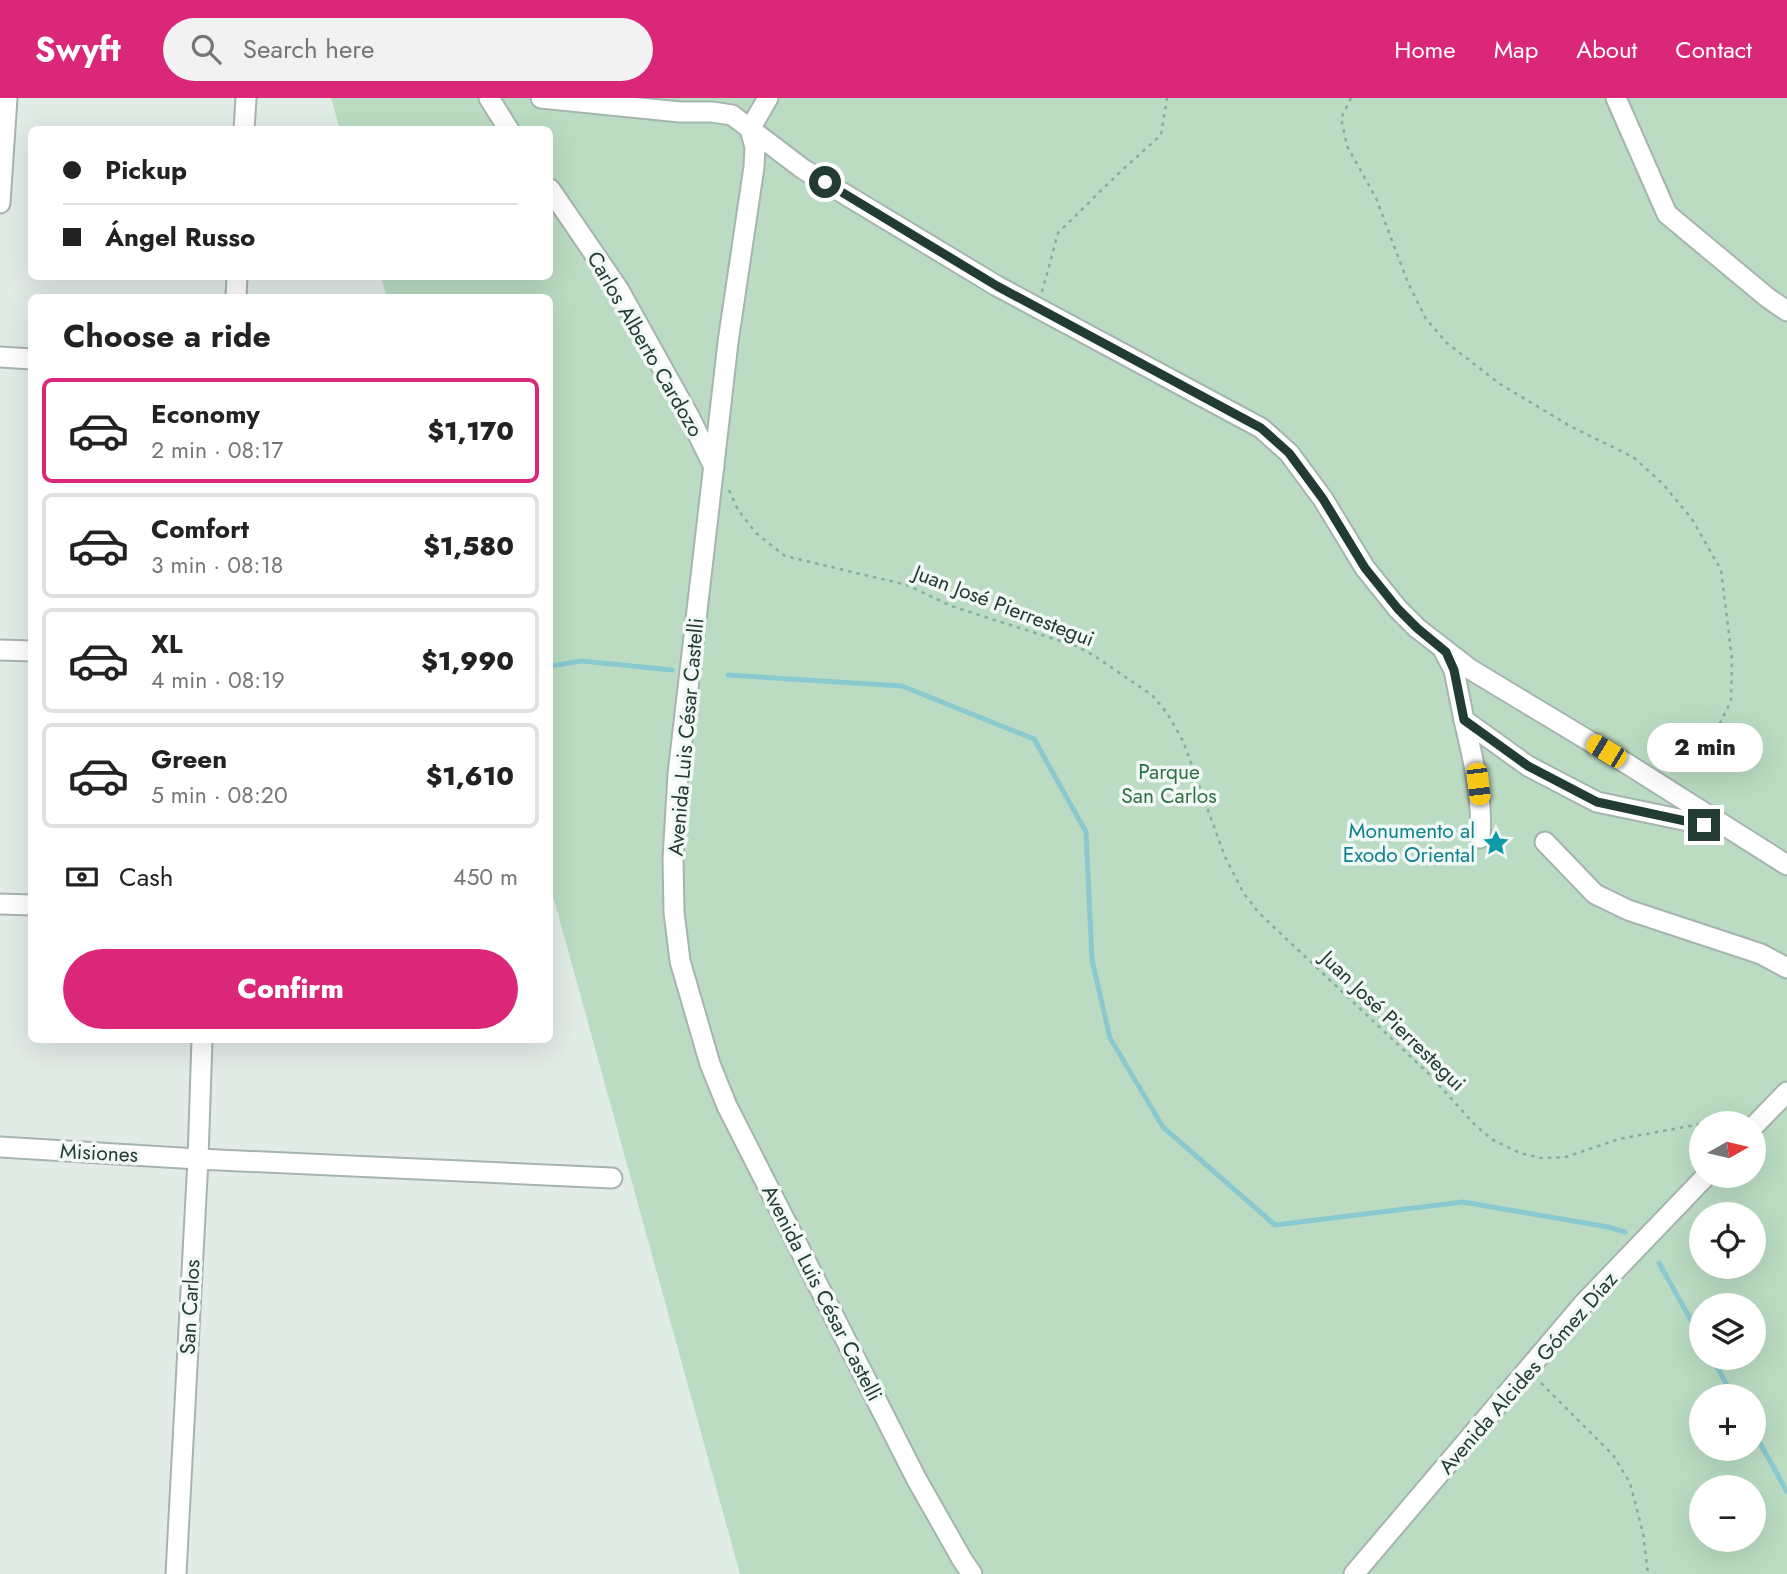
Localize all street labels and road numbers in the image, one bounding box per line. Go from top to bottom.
street label: Carlos Alberto Cardozo [580,246,710,442]
street label: Juan José Pierrestegui [907,557,1099,654]
street label: Avenida Luis César Castelli [661,617,711,857]
street label: Juan José Pierrestegui [1312,942,1472,1098]
street label: Misiones [59,1136,139,1170]
street label: Avenida Luis César Castelli [754,1180,890,1406]
street label: San Carlos [173,1259,207,1355]
street label: Avenida Alcides Gómez Díaz [1432,1265,1625,1481]

